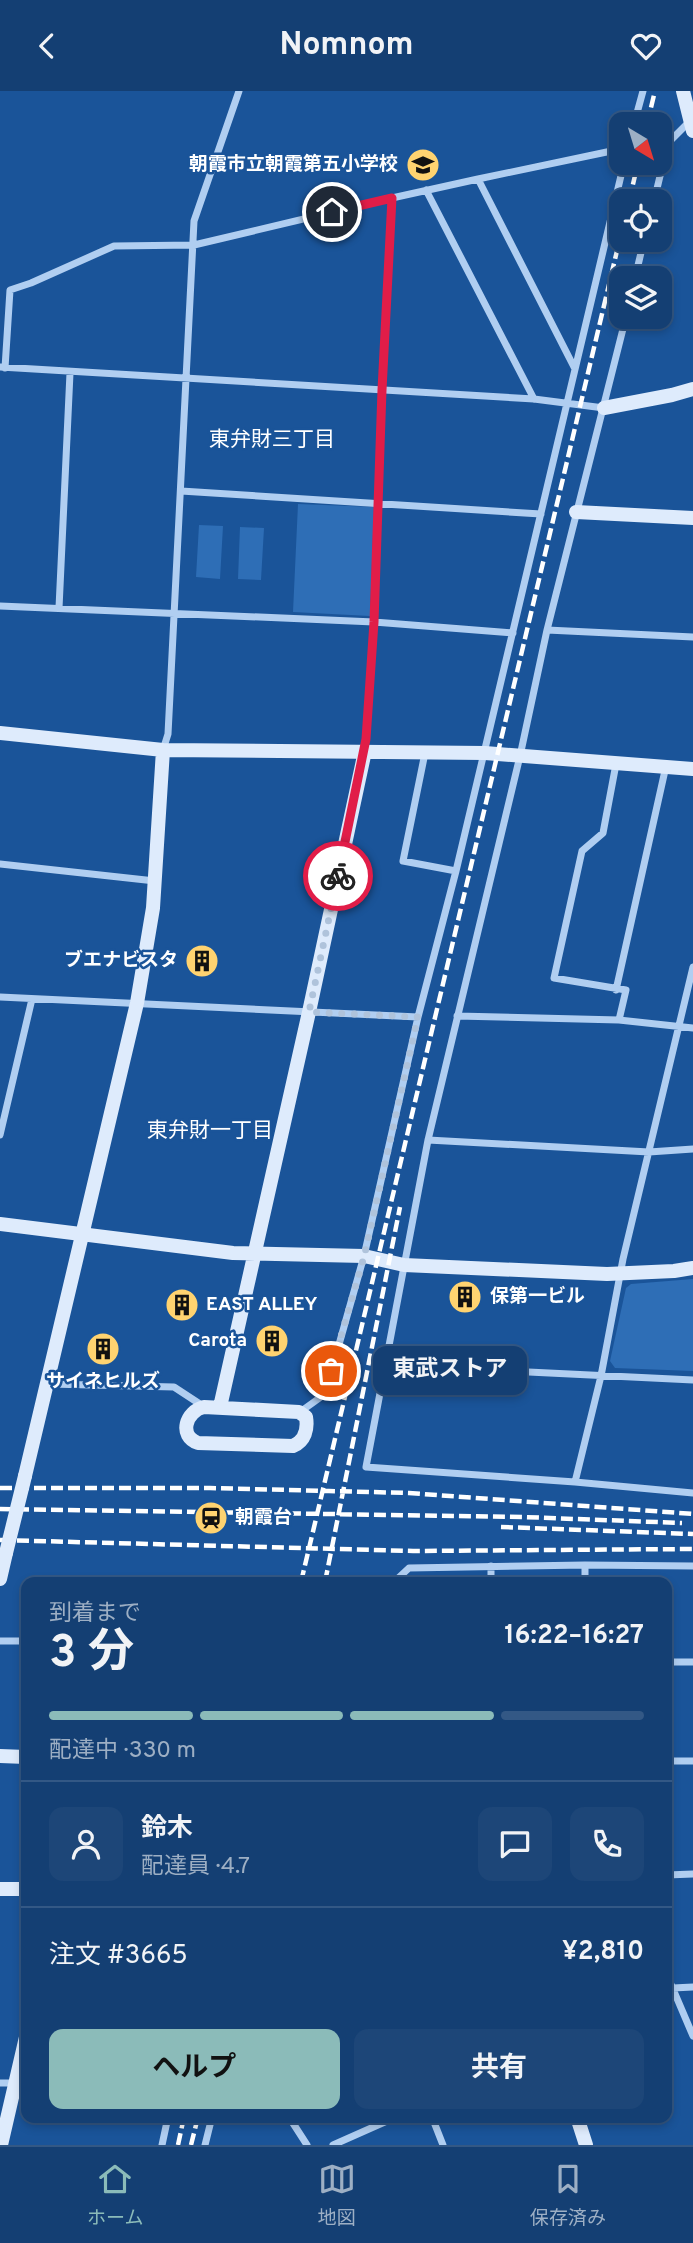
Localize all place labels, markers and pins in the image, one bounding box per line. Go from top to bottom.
school or university icon: 朝霞市立朝霞第五小学校 [404,146,442,184]
place label: 朝霞市立朝霞第五小学校 [189,153,398,177]
pin [302,182,362,242]
building icon: ブエナビスタ [183,942,221,980]
place label: ブエナビスタ [64,949,178,973]
building icon: 保第一ビル [446,1278,484,1316]
place label: 保第一ビル [490,1285,585,1309]
building icon: EAST ALLEY [163,1286,201,1324]
place label: EAST ALLEY [206,1293,317,1317]
building icon: Carota [253,1322,291,1360]
place label: Carota [188,1329,247,1353]
building icon: サイネヒルズ [84,1330,122,1368]
pin [301,1341,361,1401]
callout: 東武ストア [373,1347,527,1395]
place label: サイネヒルズ [46,1370,160,1394]
station icon: 朝霞台 [192,1499,230,1537]
place label: 朝霞台 [235,1506,292,1530]

